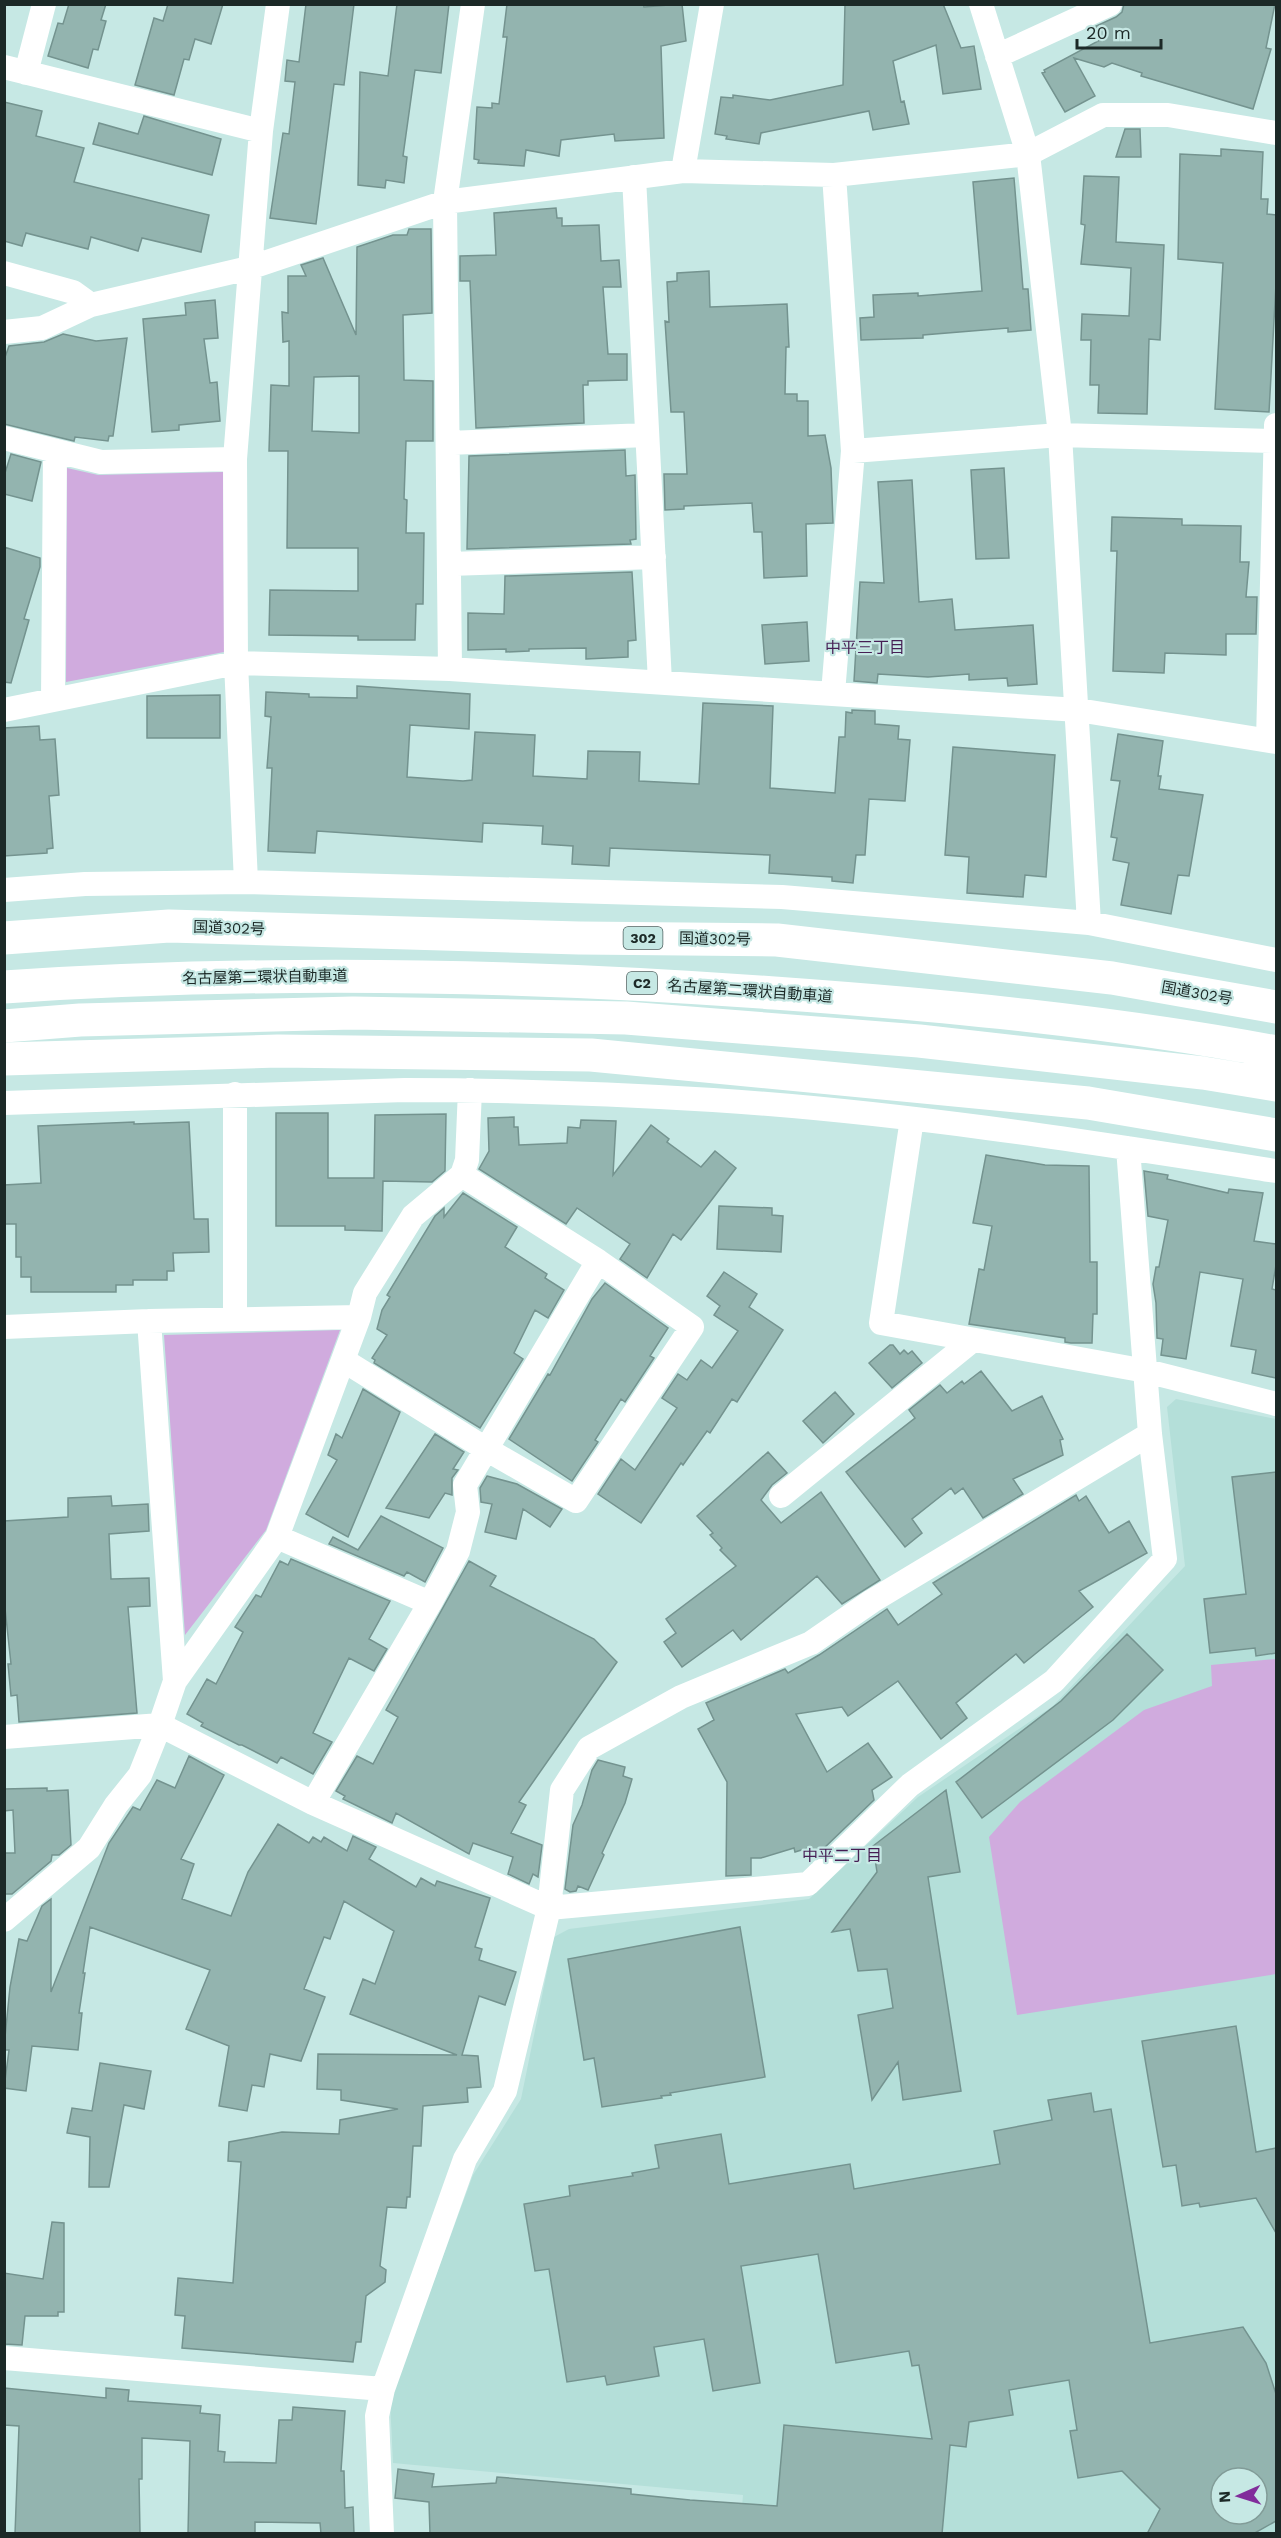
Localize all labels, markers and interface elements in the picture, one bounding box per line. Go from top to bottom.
scale bar [1077,12,1161,50]
text: 20 m [1086,22,1131,43]
district label: 中平三丁目 [825,638,905,657]
street label: 国道302号 [193,918,265,938]
road number: 302 [624,927,662,949]
street label: 国道302号 [679,929,751,949]
street label: 名古屋第二環状自動車道 [182,967,348,987]
road number: C2 [627,972,657,994]
street label: 名古屋第二環状自動車道 [667,976,833,1006]
street label: 国道302号 [1160,978,1234,1008]
district label: 中平二丁目 [802,1846,882,1865]
north arrow [1209,2466,1269,2526]
text: N [1215,2490,1234,2503]

